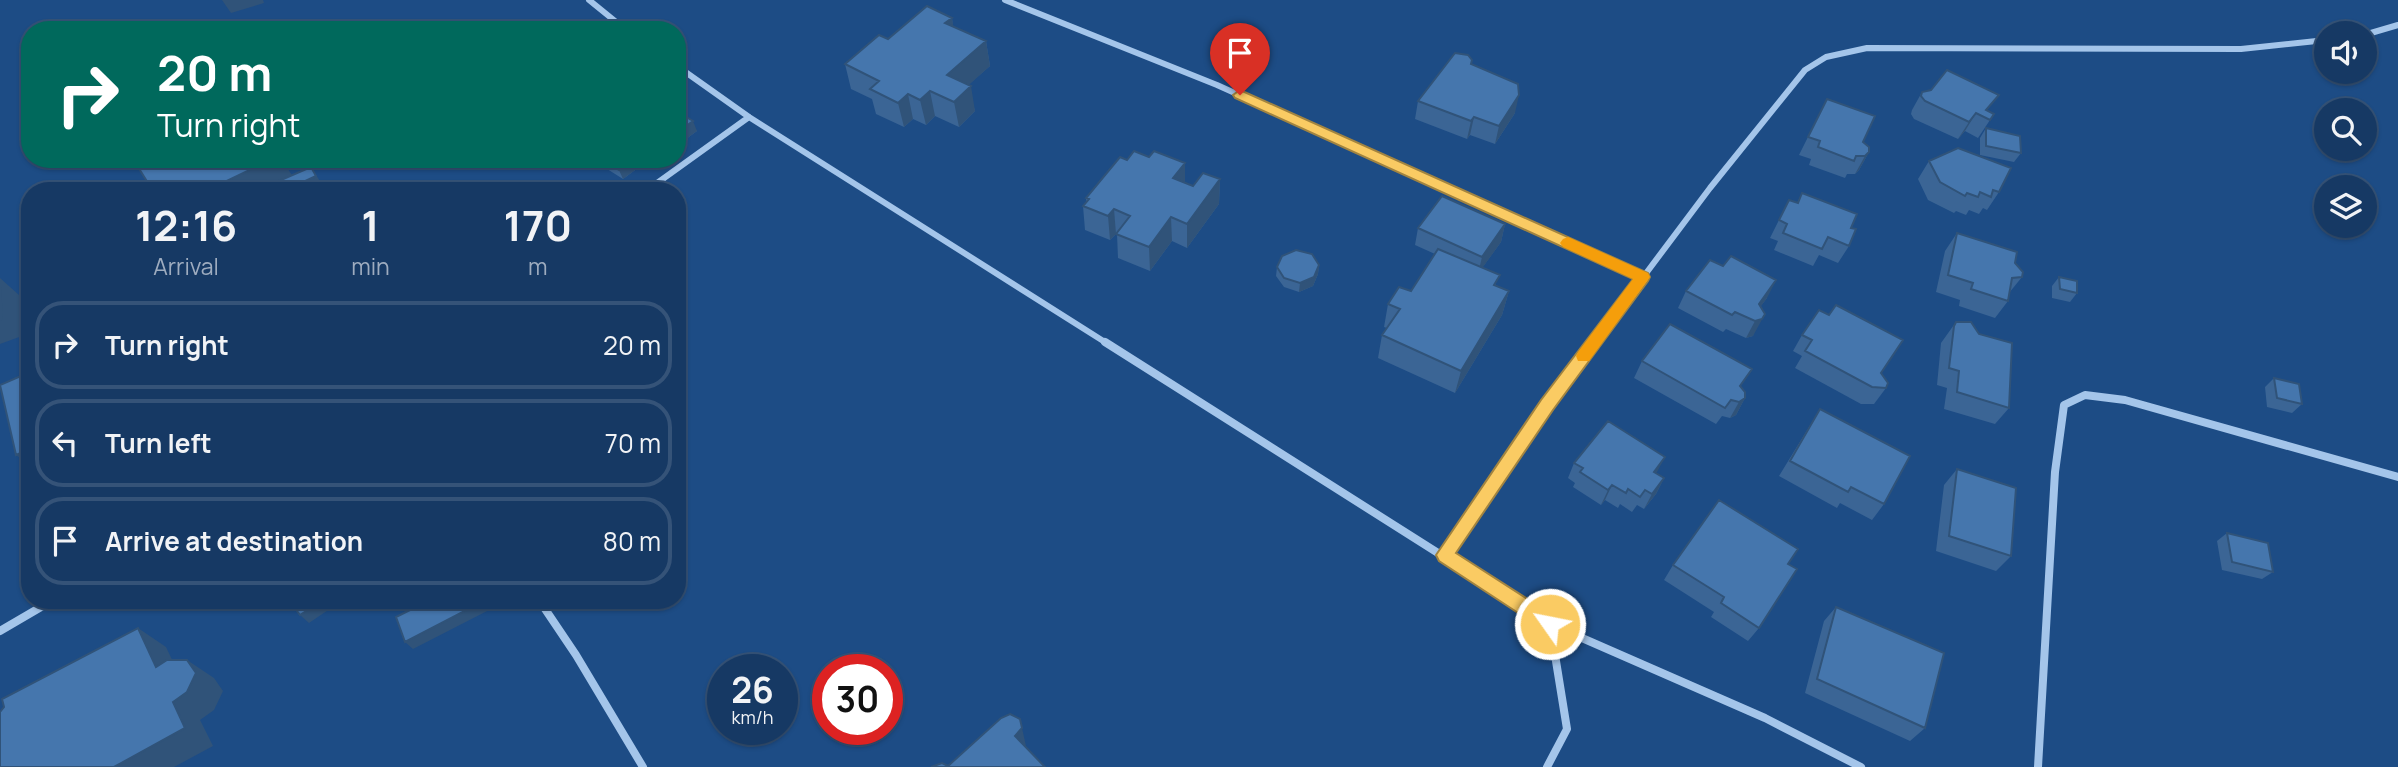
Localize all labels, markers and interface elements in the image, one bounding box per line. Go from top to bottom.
map controls [2314,21,2377,238]
button: sound [2314,21,2377,84]
pin [1210,23,1270,95]
icon: arrive [1221,34,1259,72]
text: 20 m [157,39,272,106]
icon: right [42,49,133,140]
button: search [2314,98,2377,161]
text: Turn right [157,103,300,147]
button: layers [2314,175,2377,238]
text: 12:16 [135,196,237,254]
text: 1 [361,196,380,254]
text: 170 [504,196,572,254]
text: Arrival [153,250,219,282]
text: min [351,250,390,282]
text: m [528,250,548,282]
icon: right [46,326,84,364]
text: Turn right [105,327,229,363]
text: 20 m [603,327,661,363]
icon: left [46,424,84,462]
text: Turn left [105,425,212,461]
text: 70 m [605,425,661,461]
icon: arrive [46,522,84,560]
text: Arrive at destination [105,523,363,559]
text: 80 m [603,523,661,559]
position arrow [1513,587,1587,661]
speed limit sign: 30 [812,654,903,745]
text: 26 [731,666,774,714]
text: km/h [732,705,773,729]

